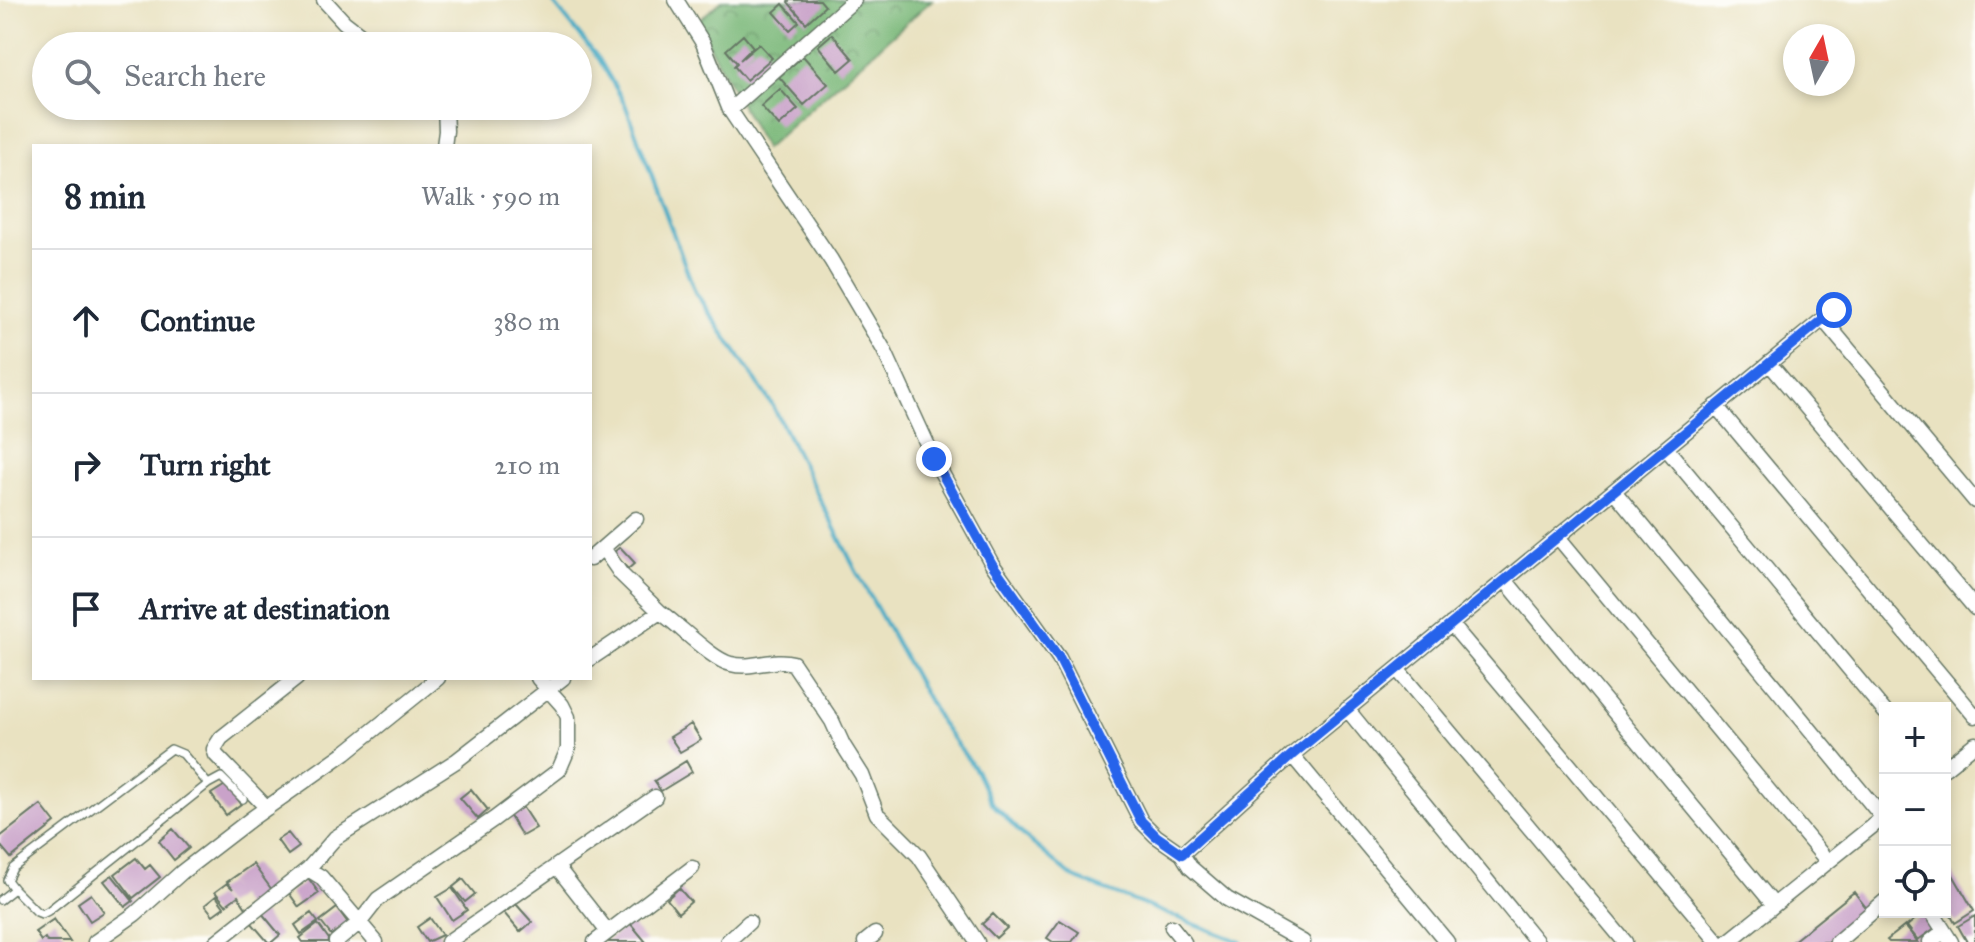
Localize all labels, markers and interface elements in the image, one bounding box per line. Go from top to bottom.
north arrow [1783,24,1855,96]
search box [32,32,592,120]
icon: search [60,54,104,98]
text: Search here [124,58,266,94]
text: 8 min [64,176,146,217]
text: Walk · 590 m [421,180,560,212]
route start [1816,292,1852,328]
icon: ahead [64,299,108,343]
text: Continue [140,303,255,339]
text: 380 m [493,305,560,337]
route end [916,441,952,477]
icon: right [64,443,108,487]
text: Turn right [140,447,271,483]
text: 210 m [494,449,560,481]
icon: arrive [64,587,108,631]
text: Arrive at destination [140,591,390,627]
map controls [1879,702,1951,918]
button: + [1879,702,1951,774]
button: − [1879,774,1951,846]
button: locate [1879,846,1951,918]

